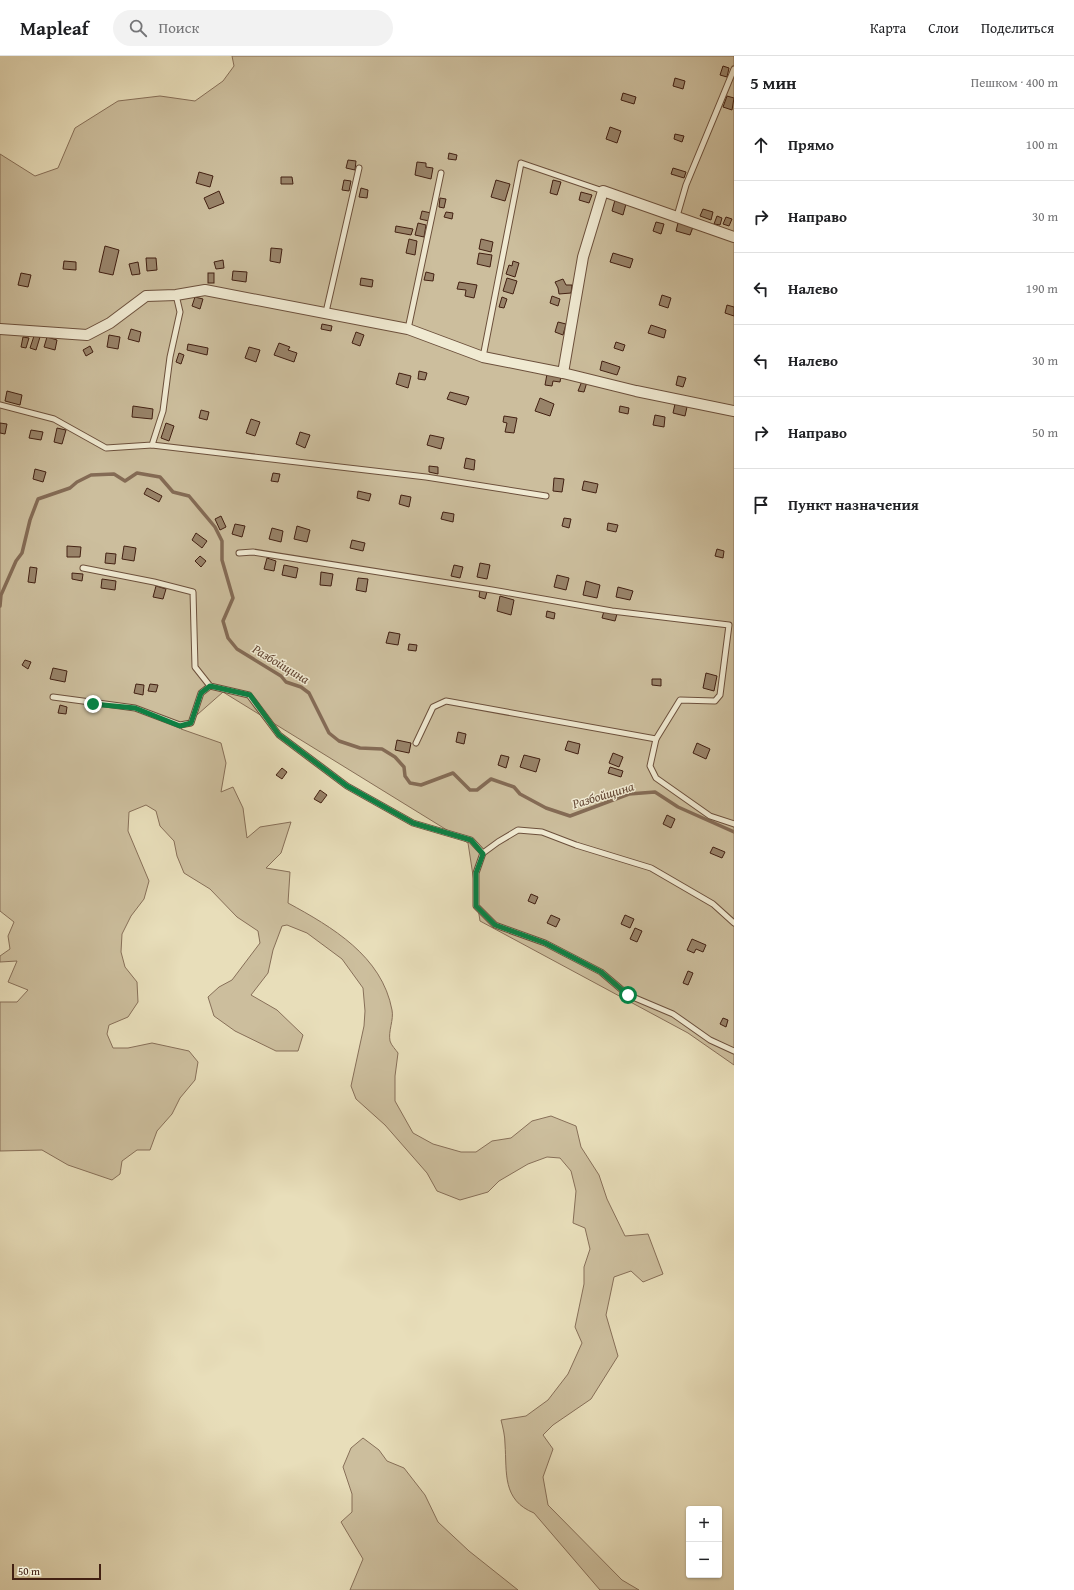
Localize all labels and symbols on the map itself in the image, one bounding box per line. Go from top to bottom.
water label: Разбойщина [248,639,313,689]
route end [84,695,102,713]
water label: Разбойщина [569,777,636,814]
route start [619,986,637,1004]
scale bar [12,1562,101,1581]

